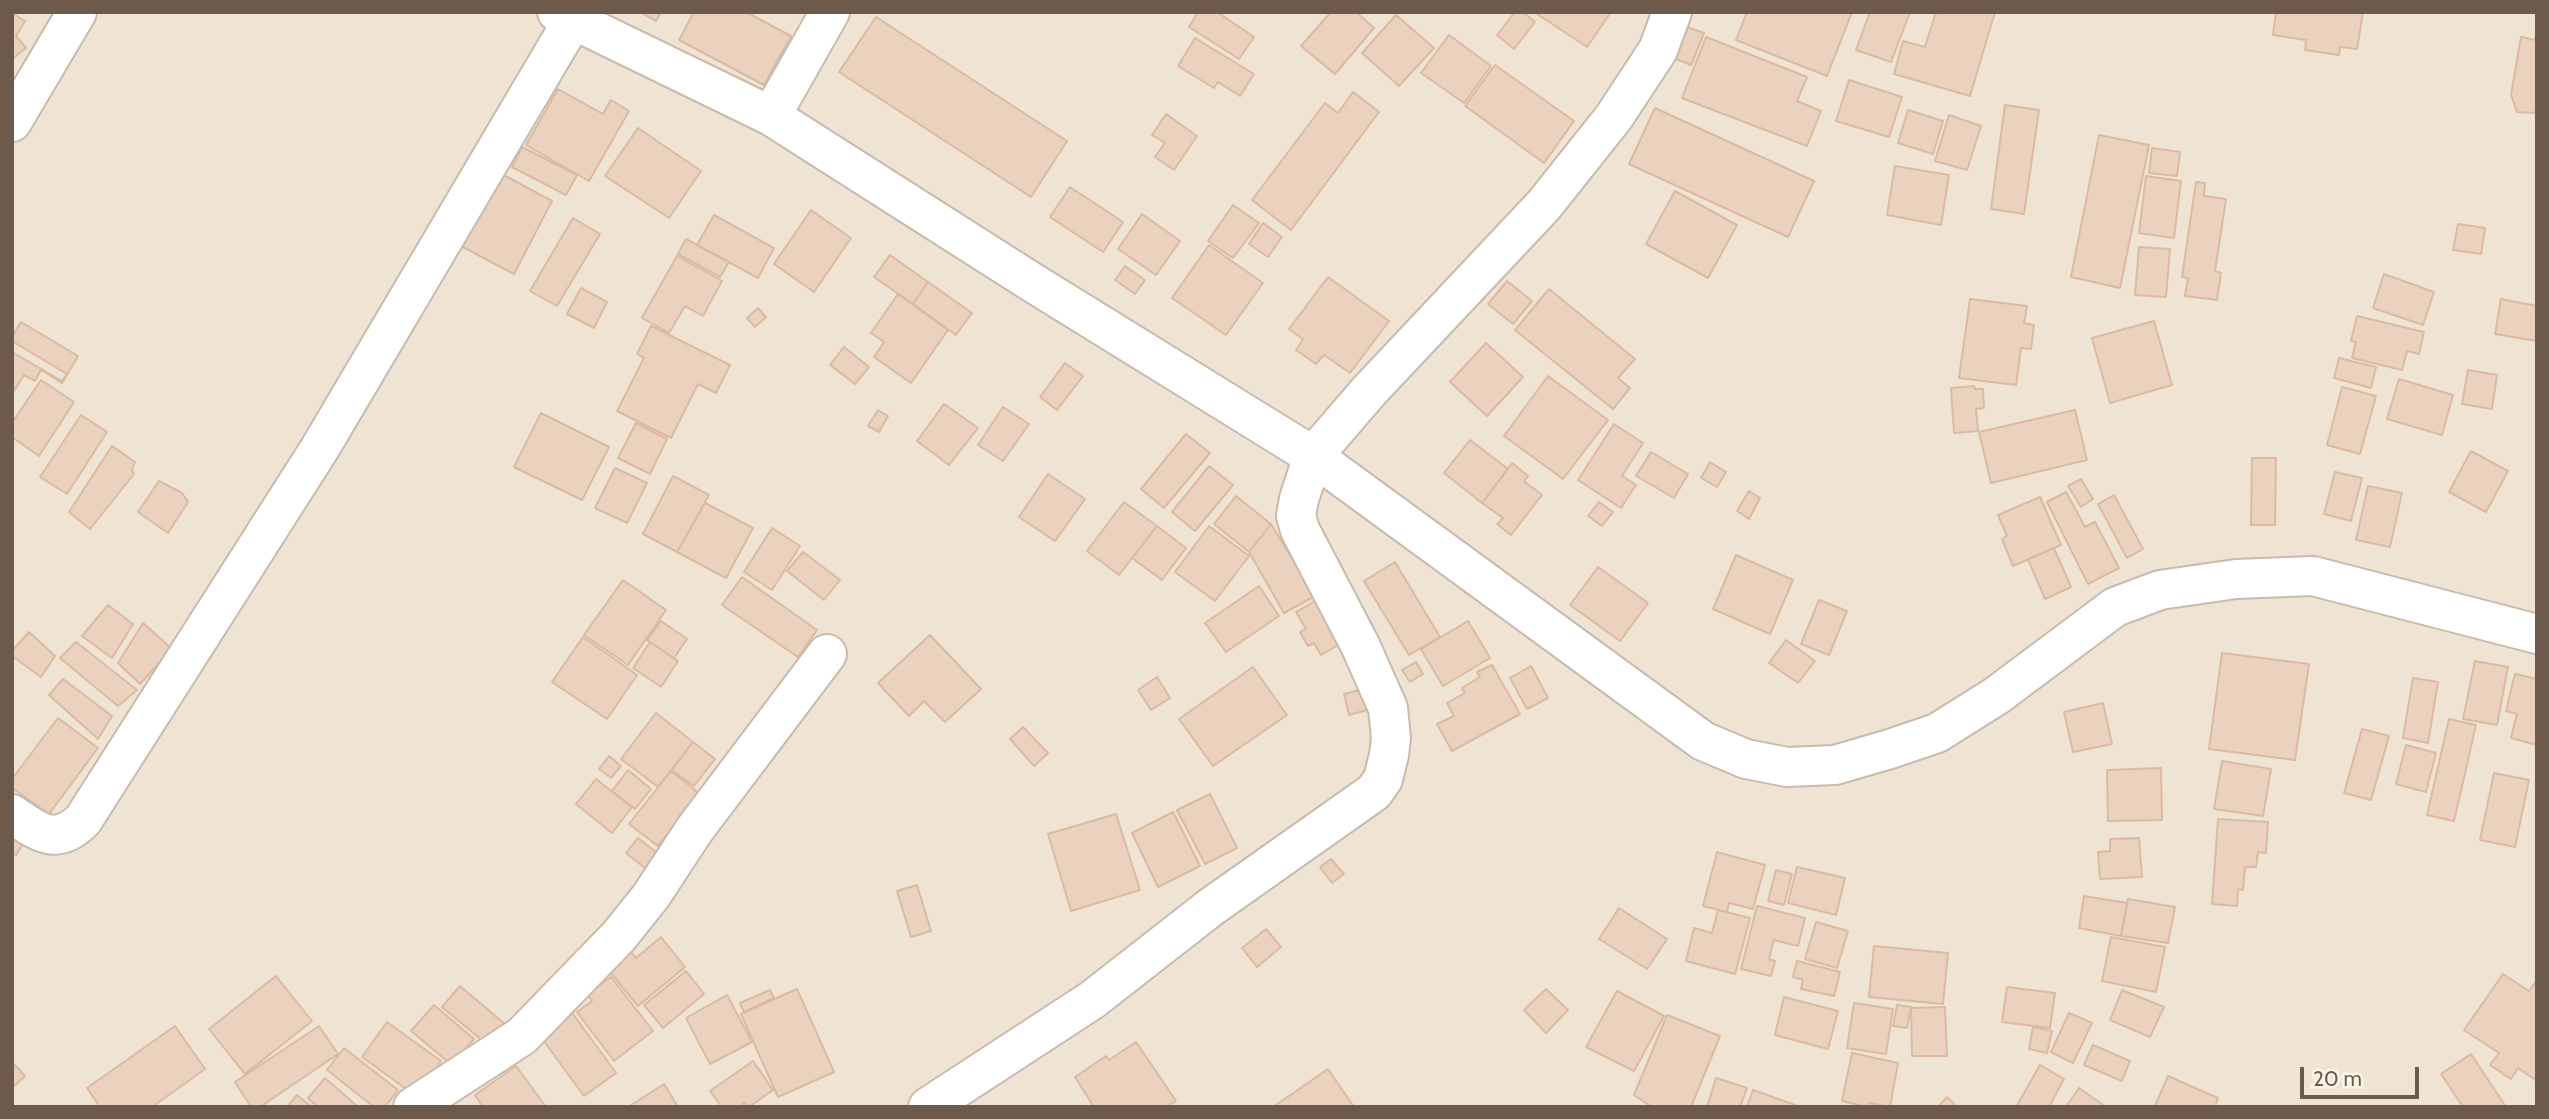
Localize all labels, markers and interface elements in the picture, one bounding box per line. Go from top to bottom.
scale bar [2304,1052,2423,1096]
text: 20 m [2313,1066,2362,1091]

